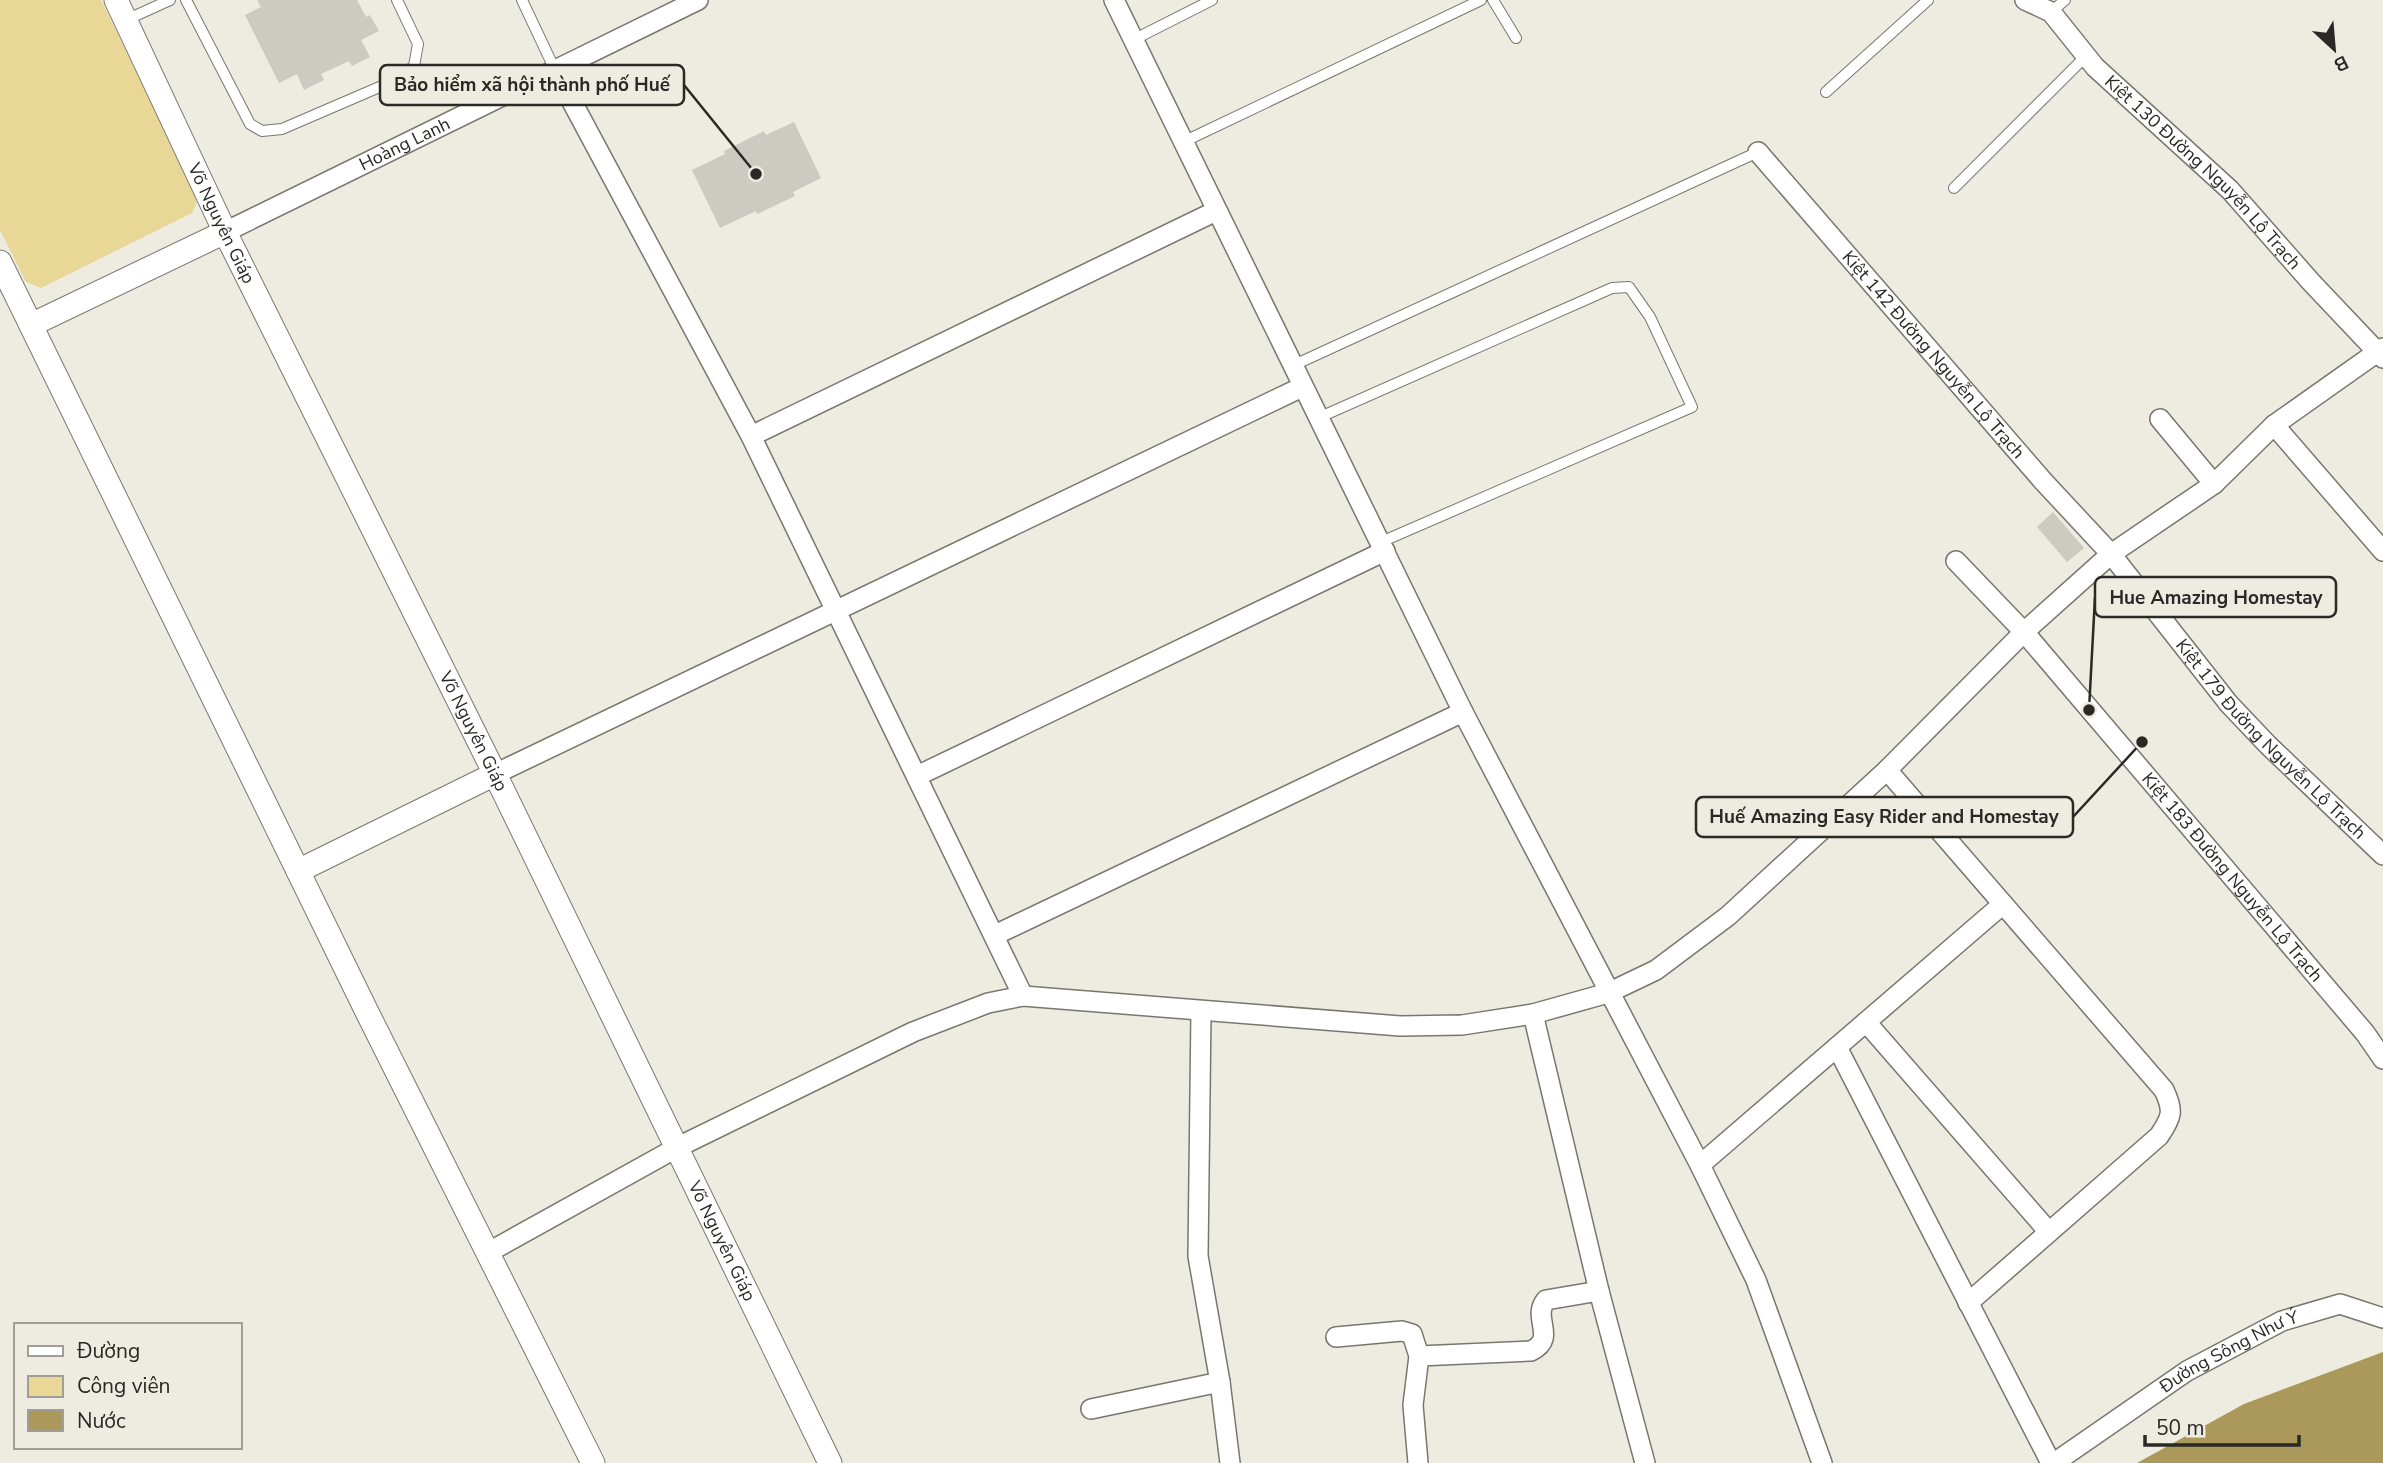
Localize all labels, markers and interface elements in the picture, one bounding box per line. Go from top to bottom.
north arrow [2299,14,2369,84]
text: B [2329,49,2353,78]
callout: Bảo hiểm xã hội thành phố Huế [380,65,684,105]
street label: Kiệt 130 Đường Nguyễn Lộ Trạch [2099,70,2307,275]
text: Bảo hiểm xã hội thành phố Huế [394,72,672,98]
street label: Hoàng Lanh [355,111,454,176]
street label: Võ Nguyên Giáp [182,158,261,288]
street label: Kiệt 142 Đường Nguyễn Lộ Trạch [1837,245,2030,464]
callout: Hue Amazing Homestay [2095,577,2336,617]
text: Hue Amazing Homestay [2109,585,2324,611]
street label: Kiệt 179 Đường Nguyễn Lộ Trạch [2170,634,2371,845]
street label: Võ Nguyên Giáp [433,666,513,795]
street label: Kiệt 183 Đường Nguyễn Lộ Trạch [2136,767,2328,987]
callout: Huế Amazing Easy Rider and Homestay [1696,797,2073,837]
text: Huế Amazing Easy Rider and Homestay [1709,804,2060,830]
street label: Võ Nguyên Giáp [682,1176,761,1305]
street label: Đường Sông Như Ý [2154,1305,2301,1399]
legend [14,1323,242,1449]
text: Đường [76,1337,140,1365]
text: Công viên [77,1372,171,1400]
scale bar [2145,1404,2299,1448]
text: Nước [77,1407,126,1435]
text: 50 m [2156,1414,2205,1442]

